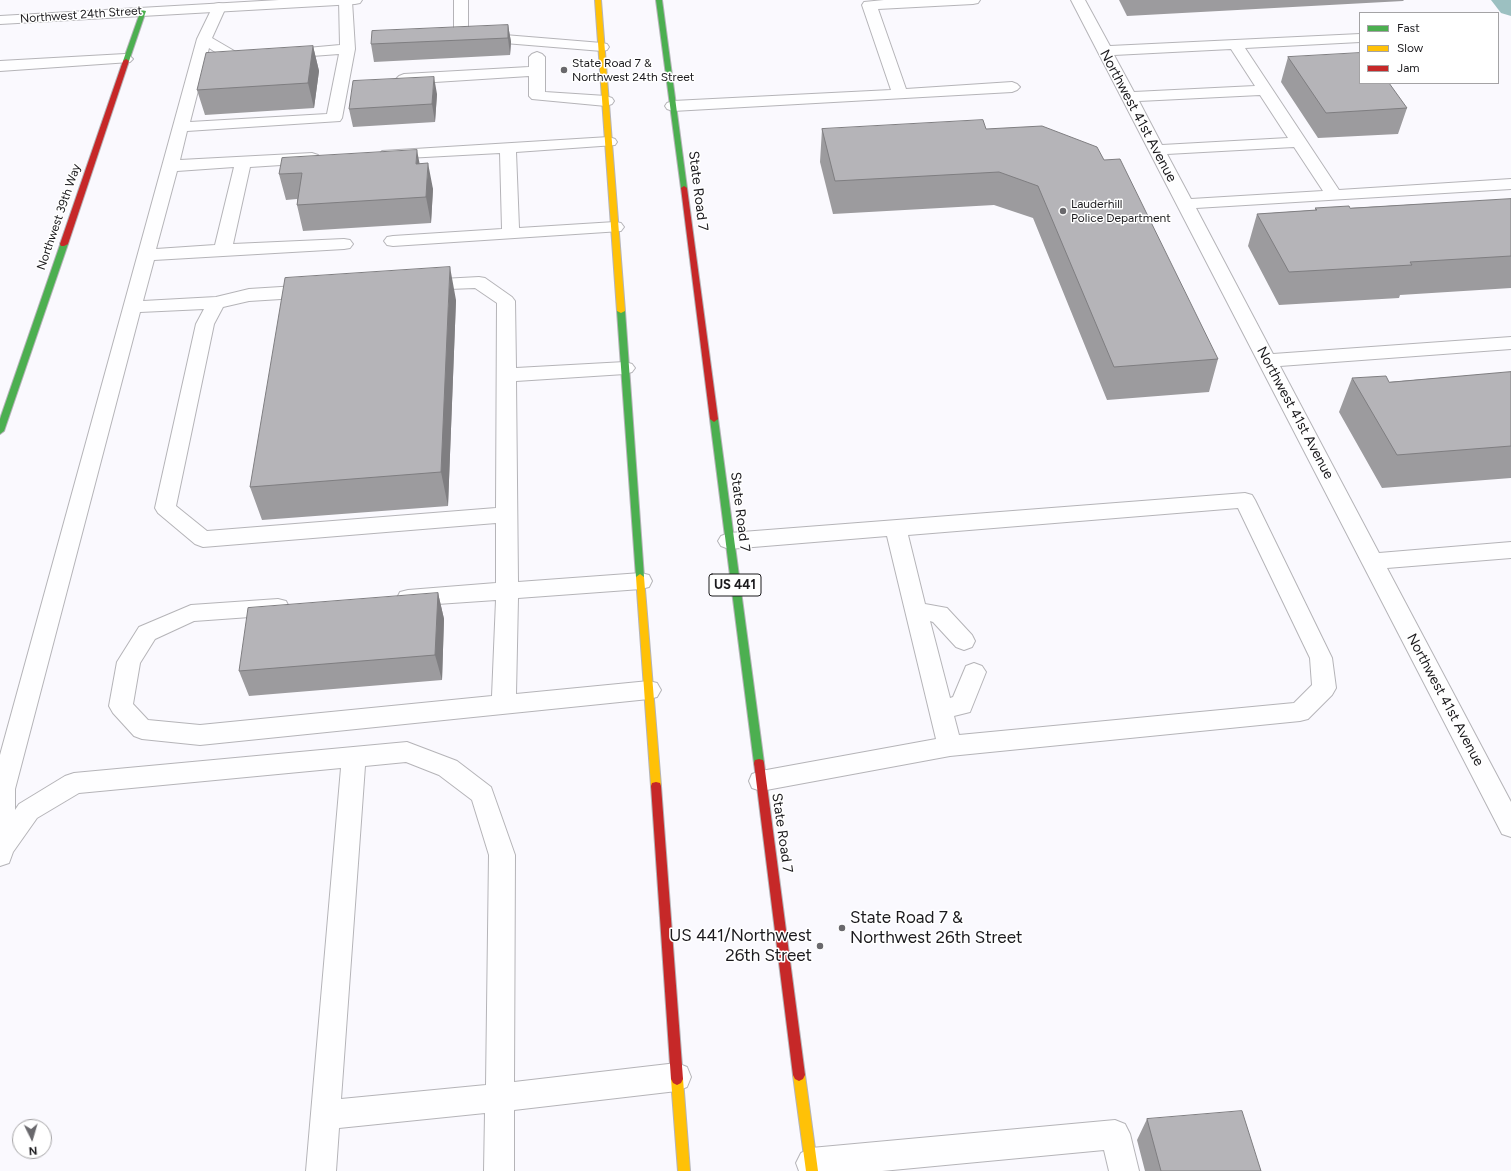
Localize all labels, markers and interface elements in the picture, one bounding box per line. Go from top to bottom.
street label: Northwest 24th Street [19,4,143,26]
legend [1359,12,1499,84]
text: Fast [1397,21,1420,35]
text: Slow [1397,41,1423,55]
street label: Northwest 41st Avenue [1096,47,1180,185]
place label: State Road 7 & Northwest 24th Street [572,56,694,84]
text: Jam [1397,61,1420,75]
marker: State Road 7 & Northwest 24th Street [559,65,569,75]
street label: State Road 7 [685,150,711,232]
street label: Northwest 39th Way [34,162,84,272]
place label: Lauderhill Police Department [1071,197,1171,225]
marker: Lauderhill Police Department [1058,206,1068,216]
street label: Northwest 41st Avenue [1253,344,1337,482]
street label: State Road 7 [727,471,753,553]
road number: US 441 [709,574,761,596]
street label: Northwest 41st Avenue [1403,631,1487,769]
street label: State Road 7 [768,792,796,874]
place label: State Road 7 & Northwest 26th Street [850,908,1022,948]
marker: State Road 7 & Northwest 26th Street [837,923,847,933]
place label: US 441/Northwest 26th Street [669,926,812,966]
marker: US 441/Northwest 26th Street [815,941,825,951]
north arrow [12,1119,52,1159]
text: N [28,1144,38,1157]

